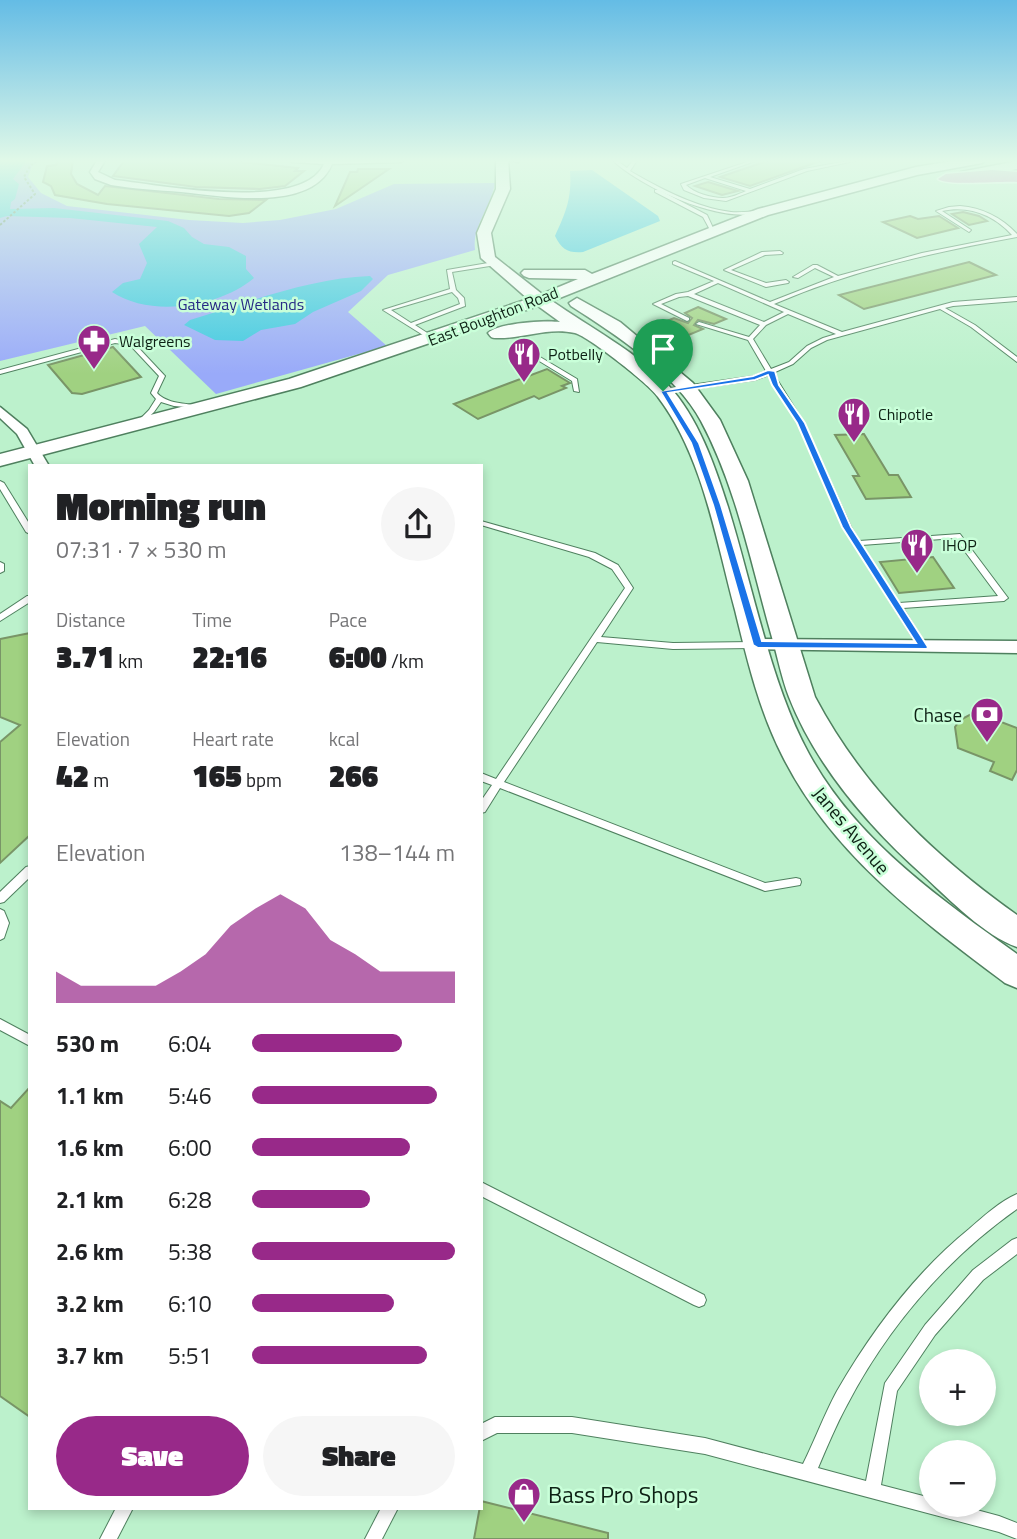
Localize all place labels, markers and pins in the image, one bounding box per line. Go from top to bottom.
pin [633,319,693,391]
pharmacy icon: Walgreens [75,322,113,371]
place label: Walgreens [119,329,190,353]
restaurant icon: Potbelly [505,335,543,384]
place label: Potbelly [548,342,603,366]
restaurant icon: Chipotle [835,395,873,444]
place label: Chipotle [878,402,933,426]
restaurant icon: IHOP [898,526,936,575]
place label: IHOP [942,533,977,557]
bank icon: Chase [968,695,1006,744]
place label: Chase [914,700,962,729]
shop icon: Bass Pro Shops [505,1475,543,1524]
place label: Bass Pro Shops [548,1477,699,1512]

